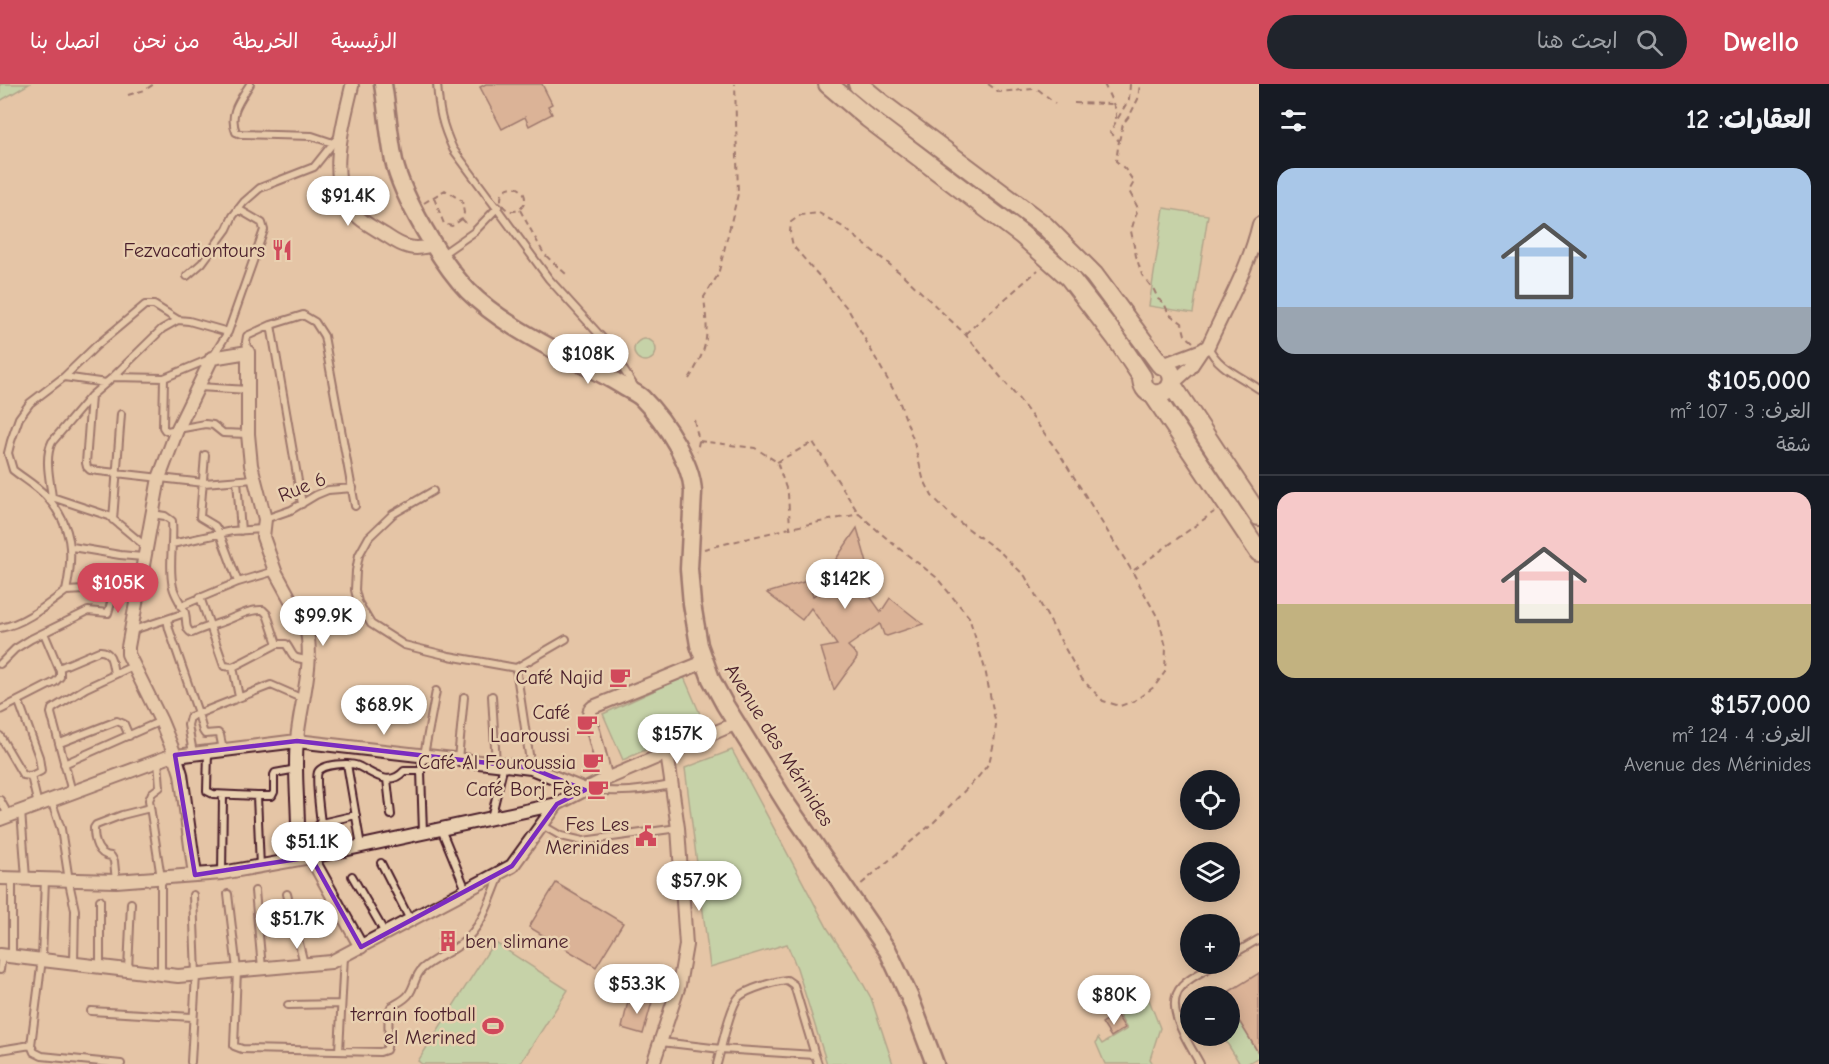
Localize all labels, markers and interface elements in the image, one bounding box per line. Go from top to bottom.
search box [1267,15,1687,69]
icon: search [1633,26,1666,59]
text: Dwello [1723,26,1799,58]
text: ابحث هنا [1537,28,1618,54]
text: اتصل بنا [30,29,100,53]
text: من نحن [133,29,200,53]
text: الخريطة [233,29,298,53]
text: الرئيسية [331,29,397,53]
icon: filters [1277,104,1310,137]
text: العقارات: 12 [1686,105,1811,135]
pin: $91.4K [299,176,397,227]
text: $91.4K [321,184,375,207]
icon: home [1490,207,1598,315]
restaurant icon: Fezvacationtours [270,238,294,262]
place label: Fezvacationtours [124,239,265,262]
pin: $108K [546,334,630,385]
text: $108K [562,342,614,365]
text: $105,000 [1707,366,1811,396]
text: الغرف: 3 · 107 m² [1670,400,1811,423]
text: شقة [1776,433,1811,456]
street label: Rue 6 [275,467,329,507]
icon: home [1490,531,1598,639]
pin: $142K [803,559,887,610]
pin: $105K [76,563,160,614]
text: $142K [820,567,870,590]
text: $105K [91,571,145,594]
pin: $99.9K [274,596,372,647]
text: $99.9K [294,604,352,627]
street label: Avenue des Mérinides [720,660,838,830]
cafe icon: Café Najid [608,665,632,689]
place label: Café Najid [515,666,603,689]
pin: $68.9K [335,685,433,736]
text: $157,000 [1710,690,1811,720]
text: $68.9K [355,693,413,716]
place label: Café Laaroussi [490,701,570,747]
cafe icon: Café Laaroussi [575,712,599,736]
pin: $157K [635,714,719,765]
text: $157K [652,722,702,745]
text: الغرف: 4 · 124 m² [1672,724,1811,747]
cafe icon: Café Al Fouroussia [581,750,605,774]
place label: Café Al Fouroussia [418,751,576,774]
text: Avenue des Mérinides [1624,753,1811,776]
map controls [1180,770,1240,1046]
button: locate [1180,770,1240,830]
cafe icon: Café Borj Fès [586,777,610,801]
place label: Café Borj Fès [466,778,581,801]
place label: Fes Les Merinides [545,813,629,859]
pin: $51.1K [263,822,361,873]
public building icon: Fes Les Merinides [634,824,658,848]
text: $51.1K [285,830,339,853]
button: layers [1180,842,1240,902]
pin: $57.9K [650,861,748,912]
text: $57.9K [671,869,728,892]
pin: $51.7K [248,899,346,950]
text: $51.7K [270,907,324,930]
button: + [1180,914,1240,974]
building icon: ben slimane [436,929,460,953]
place label: ben slimane [465,930,569,953]
pin: $53.3K [588,964,686,1015]
text: $53.3K [608,972,666,995]
pin: $80K [1078,975,1150,1026]
text: $80K [1092,983,1136,1006]
button: − [1180,986,1240,1046]
place label: terrain football el Merined [350,1003,476,1049]
sports icon: terrain football el Merined [481,1014,505,1038]

